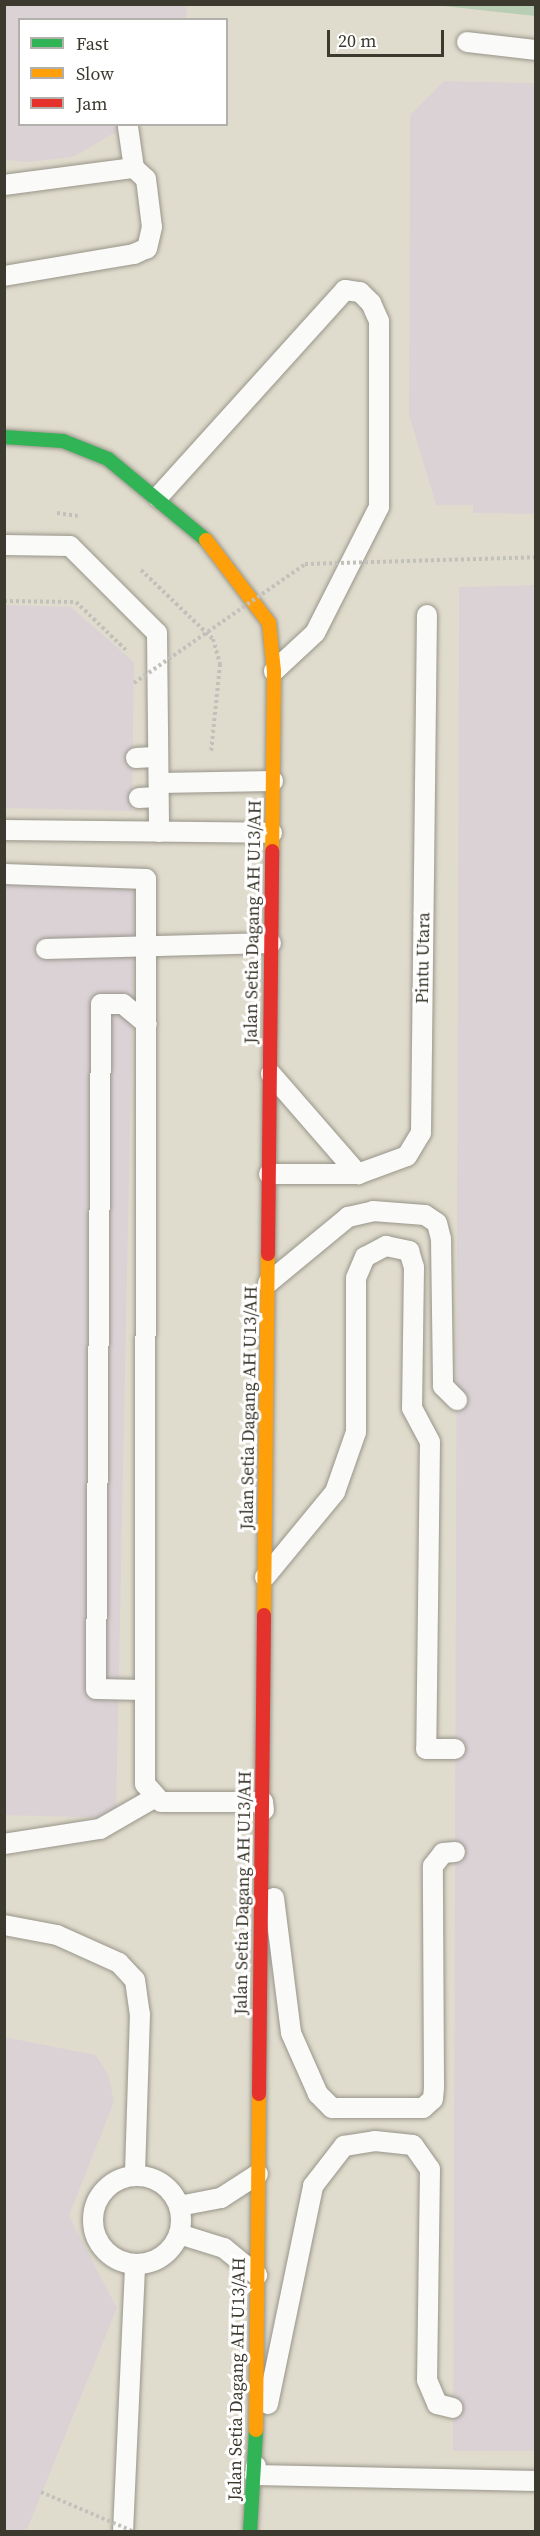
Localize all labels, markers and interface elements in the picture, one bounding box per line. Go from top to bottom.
legend [18,18,228,126]
scale bar [330,18,447,56]
text: 20 m [338,28,376,53]
text: Fast [76,31,109,56]
text: Slow [76,61,114,86]
text: Jam [76,91,108,116]
street label: Jalan Setia Dagang AH U13/AH [240,800,266,1044]
street label: Pintu Utara [411,912,435,1004]
street label: Jalan Setia Dagang AH U13/AH [236,1286,262,1530]
street label: Jalan Setia Dagang AH U13/AH [230,1771,256,2015]
street label: Jalan Setia Dagang AH U13/AH [224,2257,250,2501]

